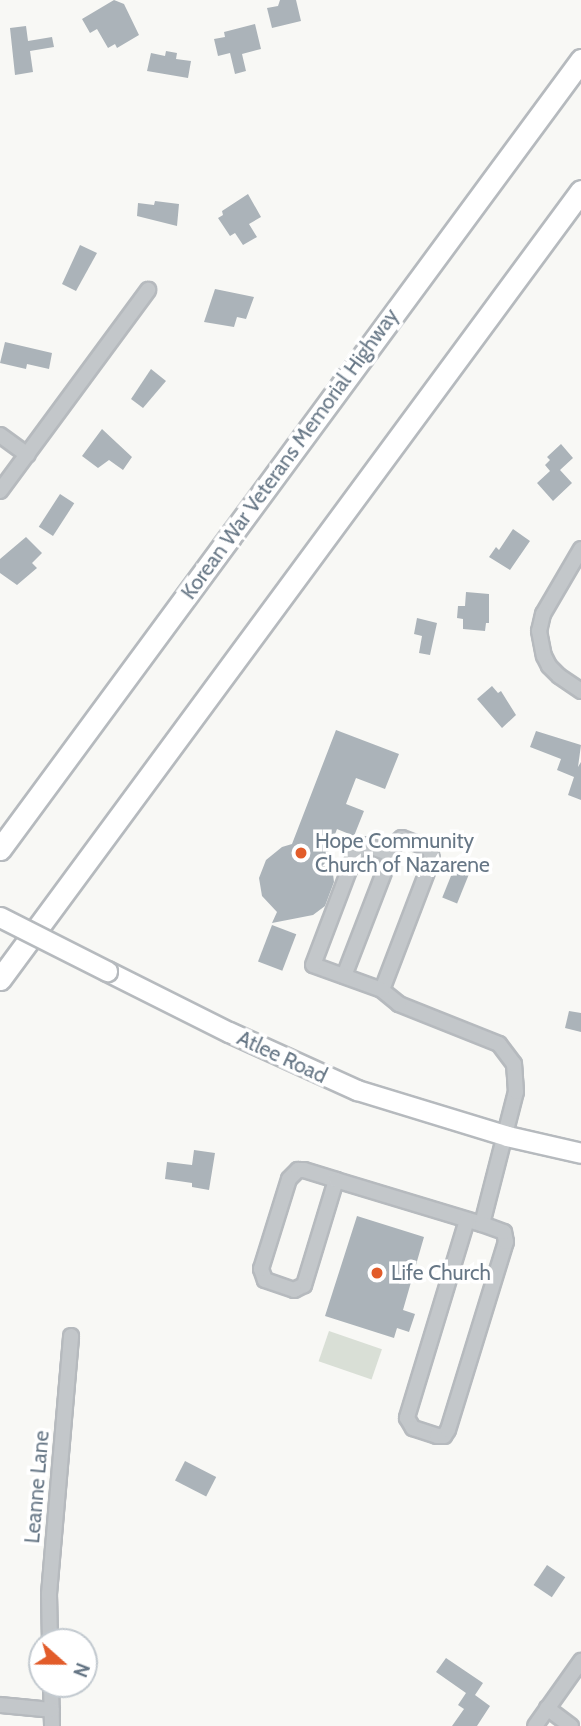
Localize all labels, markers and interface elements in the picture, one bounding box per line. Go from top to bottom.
street label: Korean War Veterans Memorial Highway [176,304,404,604]
place label: Hope Community Church of Nazarene [315,828,490,878]
marker: Hope Community Church of Nazarene [293,845,309,861]
street label: Atlee Road [233,1025,331,1089]
place label: Life Church [391,1260,491,1286]
marker: Life Church [369,1265,385,1281]
street label: Leanne Lane [20,1430,54,1544]
north arrow [28,1628,98,1698]
text: N [68,1660,94,1680]

